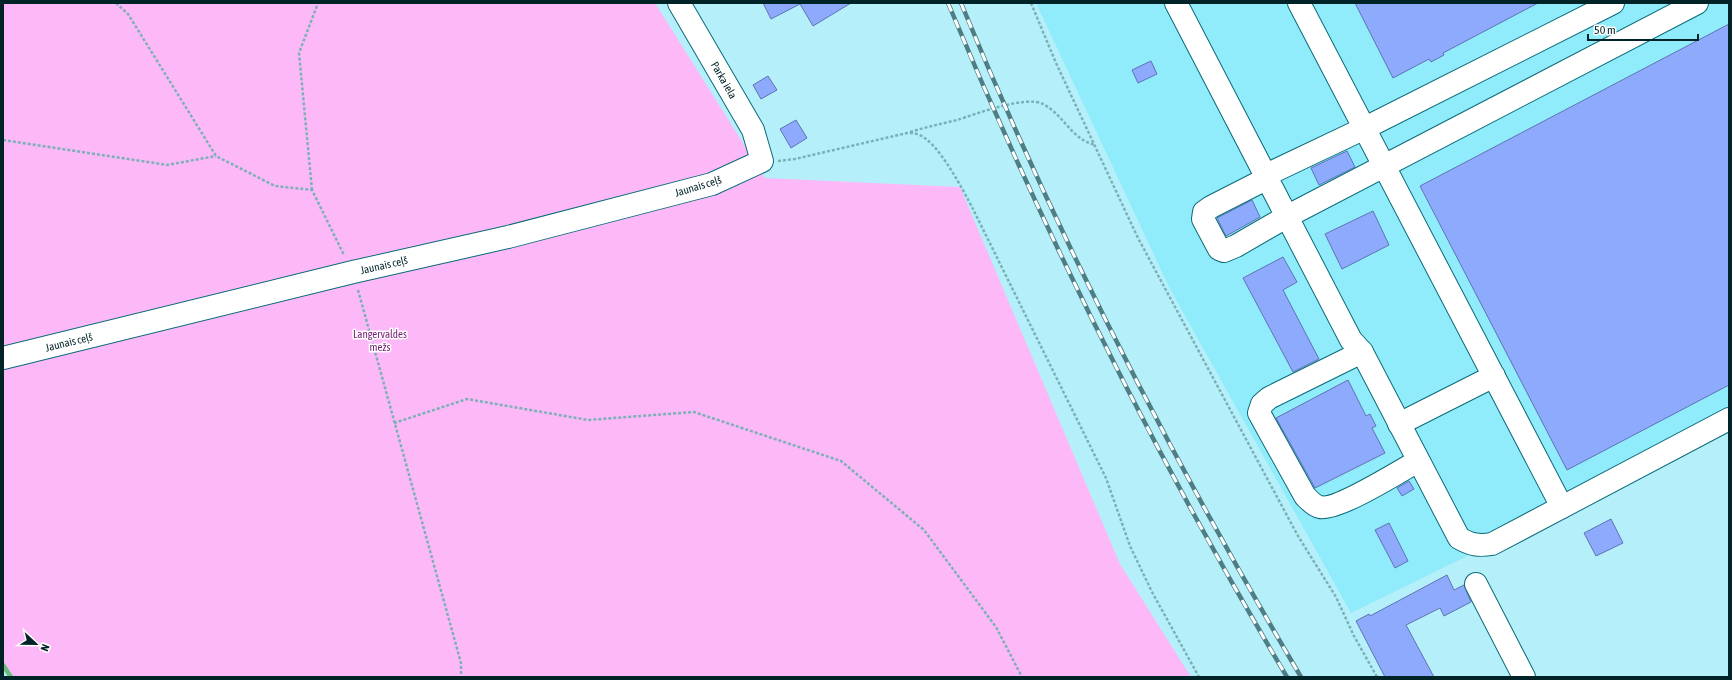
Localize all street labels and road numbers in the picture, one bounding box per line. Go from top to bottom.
street label: Parka iela [709,59,739,101]
street label: Jaunais ceļš [673,173,723,199]
street label: Jaunais ceļš [359,254,409,276]
street label: Jaunais ceļš [44,330,94,354]

